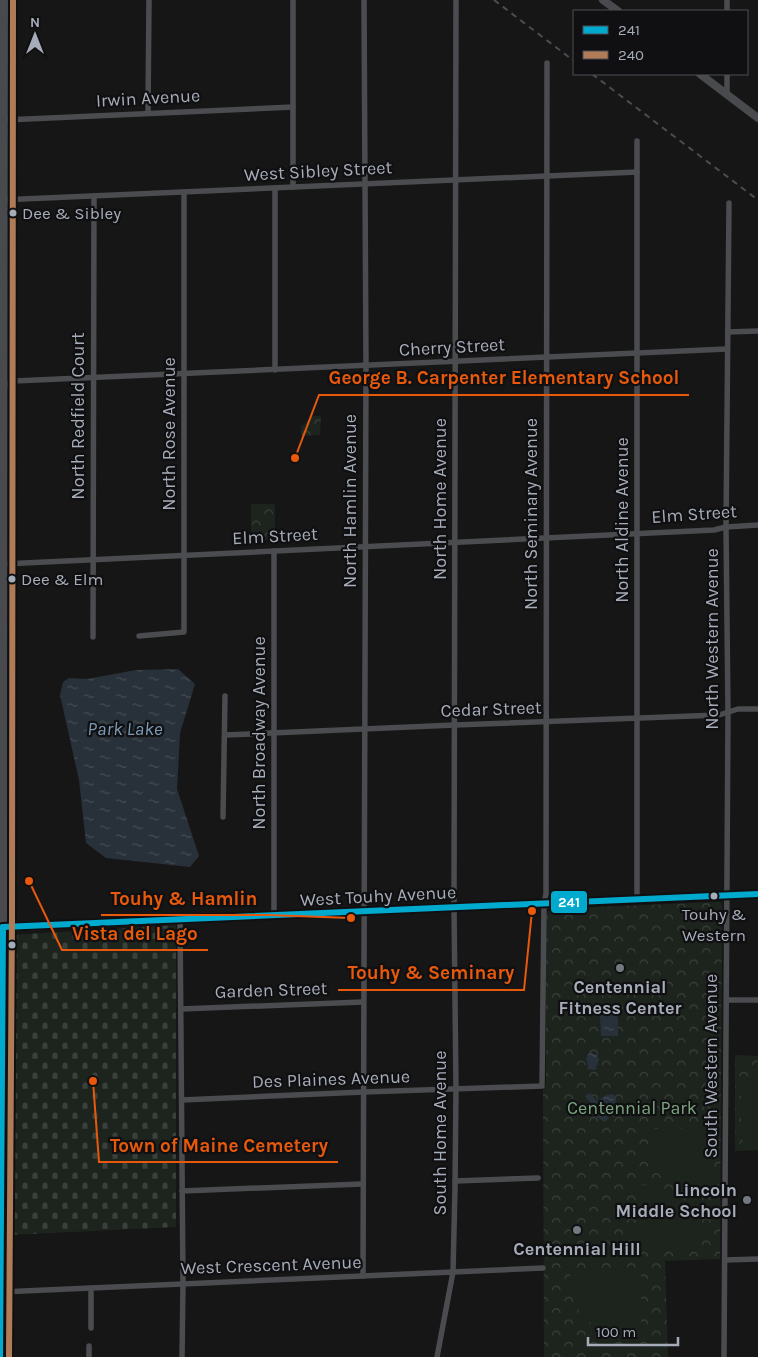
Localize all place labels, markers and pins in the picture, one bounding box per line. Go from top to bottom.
place label: Dee & Sibley [22,203,121,223]
marker: Dee & Sibley [8,208,18,218]
callout: George B. Carpenter Elementary School [319,361,689,395]
place label: Dee & Elm [21,569,104,589]
marker: Dee & Elm [7,574,17,584]
callout: Touhy & Hamlin [101,881,268,915]
marker: Touhy & Western [709,891,719,901]
place label: Touhy & Western [682,904,746,945]
callout: Vista del Lago [62,916,208,950]
unlabelled marker [7,940,17,950]
callout: Touhy & Seminary [338,956,524,990]
marker: Centennial Fitness Center [614,962,626,974]
place label: Centennial Fitness Center [558,976,682,1019]
callout: Town of Maine Cemetery [99,1128,338,1162]
place label: Lincoln Middle School [616,1179,737,1222]
marker: Lincoln Middle School [741,1194,753,1206]
marker: Centennial Hill [571,1224,583,1236]
place label: Centennial Hill [513,1238,641,1260]

